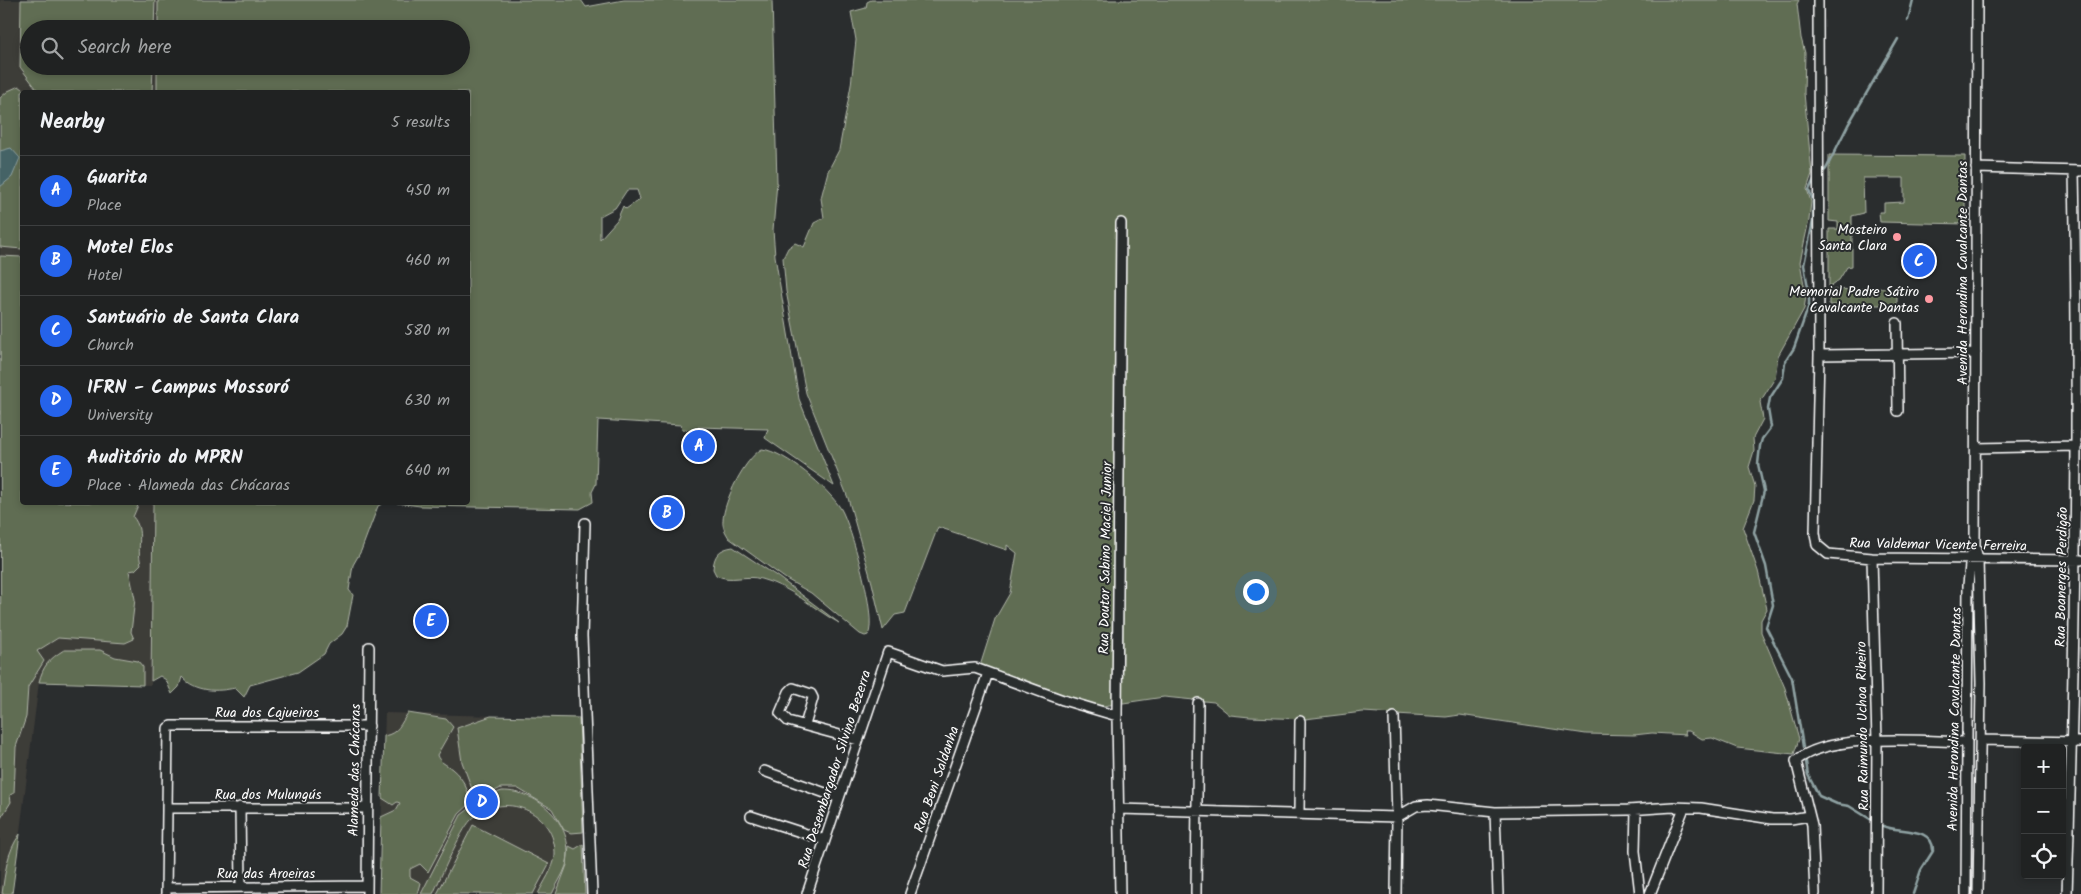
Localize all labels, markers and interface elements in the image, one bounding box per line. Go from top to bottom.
search box [20,20,470,75]
text: Search here [78,33,172,63]
icon: search [38,34,66,62]
text: Nearby [40,106,105,139]
text: 5 results [391,110,450,135]
street label: Avenida Herondina Cavalcante Dantas [1952,161,1974,385]
text: Guarita [87,163,147,193]
text: A [51,178,61,203]
text: 450 m [405,178,450,203]
text: Place [87,193,121,218]
place label: Mosteiro Santa Clara [1818,219,1887,257]
marker: Mosteiro Santa Clara [1891,231,1903,243]
text: Motel Elos [87,233,173,263]
pin: C [1903,242,1935,280]
text: B [51,248,61,273]
text: 460 m [405,248,450,273]
text: Hotel [87,263,122,288]
place label: Memorial Padre Sátiro Cavalcante Dantas [1789,281,1919,319]
marker: Memorial Padre Sátiro Cavalcante Dantas [1923,293,1935,305]
text: Santuário de Santa Clara [87,303,299,333]
text: C [51,318,61,343]
text: 580 m [405,318,450,343]
text: Church [87,333,134,358]
text: IFRN - Campus Mossoró [87,373,289,403]
text: D [51,388,61,413]
text: 630 m [405,388,450,413]
text: University [87,403,152,428]
pin: A [683,427,715,465]
text: Auditório do MPRN [87,443,243,473]
text: E [52,458,60,483]
text: 640 m [405,458,450,483]
street label: Rua Doutor Sabino Maciel Junior [1093,460,1119,655]
text: Place · Alameda das Chácaras [87,473,290,498]
pin: B [651,494,683,532]
street label: Rua Boanerges Perdigão [2050,507,2074,647]
street label: Rua Valdemar Vicente Ferreira [1849,532,2027,558]
your location [1243,579,1269,605]
pin: E [415,602,447,640]
street label: Avenida Herondina Cavalcante Dantas [1942,607,1968,831]
street label: Rua Raimundo Uchoa Ribeiro [1851,641,1875,811]
street label: Rua Desembargador Silvino Bezerra [792,667,877,871]
street label: Rua dos Cajueiros [215,702,319,724]
street label: Alameda das Chácaras [343,703,367,837]
street label: Rua Beni Saldanha [908,723,965,835]
map controls [2021,744,2066,879]
button: + [2021,744,2066,789]
pin: D [466,783,498,821]
street label: Rua dos Mulungús [215,784,321,806]
button: − [2021,789,2066,834]
button: locate [2021,834,2066,879]
street label: Rua das Aroeiras [217,863,315,885]

